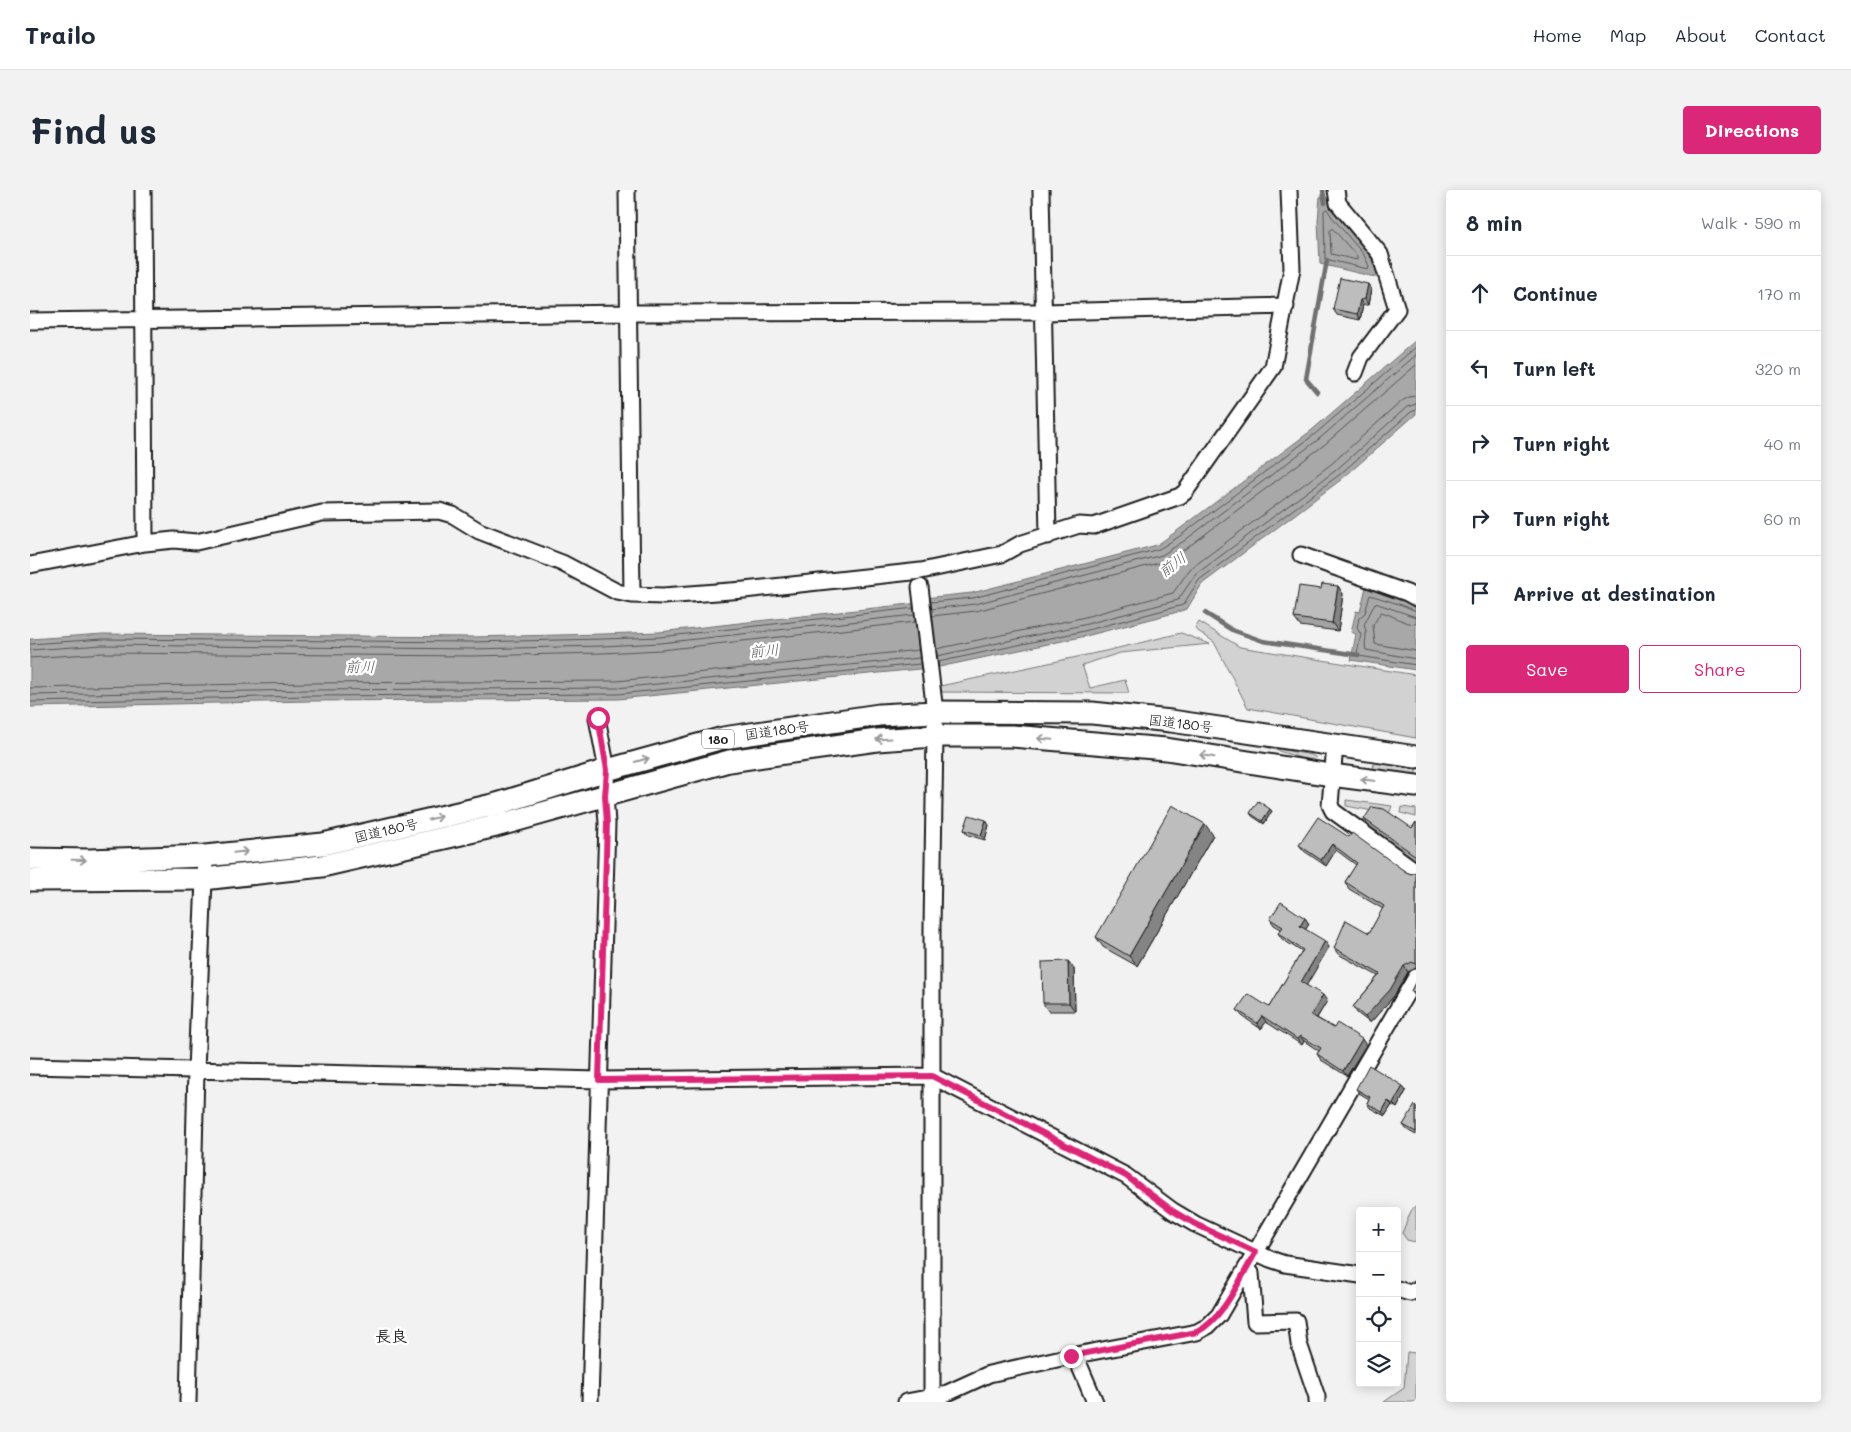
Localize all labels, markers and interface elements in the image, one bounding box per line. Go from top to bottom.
text: Trailo [25,19,96,50]
text: Home [1533,23,1582,47]
text: Map [1610,23,1646,47]
text: About [1674,23,1727,47]
text: Contact [1755,23,1826,47]
button: Directions [1683,106,1821,154]
text: Find us [30,107,157,153]
text: 8 min [1466,209,1522,236]
text: Walk · 590 m [1701,212,1801,233]
icon: ahead [1466,279,1494,307]
text: Continue [1513,281,1598,306]
text: 170 m [1757,283,1801,304]
icon: left [1466,354,1494,382]
text: Turn left [1513,356,1596,381]
text: 320 m [1755,358,1801,379]
icon: right [1466,429,1494,457]
text: Turn right [1513,431,1610,456]
text: 40 m [1764,433,1801,454]
icon: right [1466,504,1494,532]
text: Turn right [1513,506,1610,531]
text: 60 m [1764,508,1801,529]
water label: 前川 [1154,547,1190,581]
icon: arrive [1466,579,1494,607]
text: Arrive at destination [1513,581,1716,606]
water label: 前川 [748,639,780,661]
button: Save [1466,645,1629,693]
button: Share [1639,645,1801,693]
water label: 前川 [345,656,375,676]
route start [587,707,610,730]
street label: 国道180号 [1147,710,1215,736]
street label: 国道180号 [743,716,811,744]
road number: 180 [702,730,734,748]
one-way arrow [1038,734,1054,744]
one-way arrow [875,735,891,744]
one-way arrow [1199,750,1215,760]
one-way arrow [634,755,650,765]
one-way arrow [1360,775,1376,785]
street label: 国道180号 [352,813,420,847]
one-way arrow [427,813,443,822]
one-way arrow [233,847,249,857]
one-way arrow [70,855,86,865]
map controls [1356,1207,1401,1387]
button: + [1356,1207,1401,1252]
button: − [1356,1252,1401,1297]
button: locate [1356,1297,1401,1342]
district label: 長良 [375,1325,407,1346]
button: layers [1356,1342,1401,1387]
route end [1060,1345,1083,1368]

